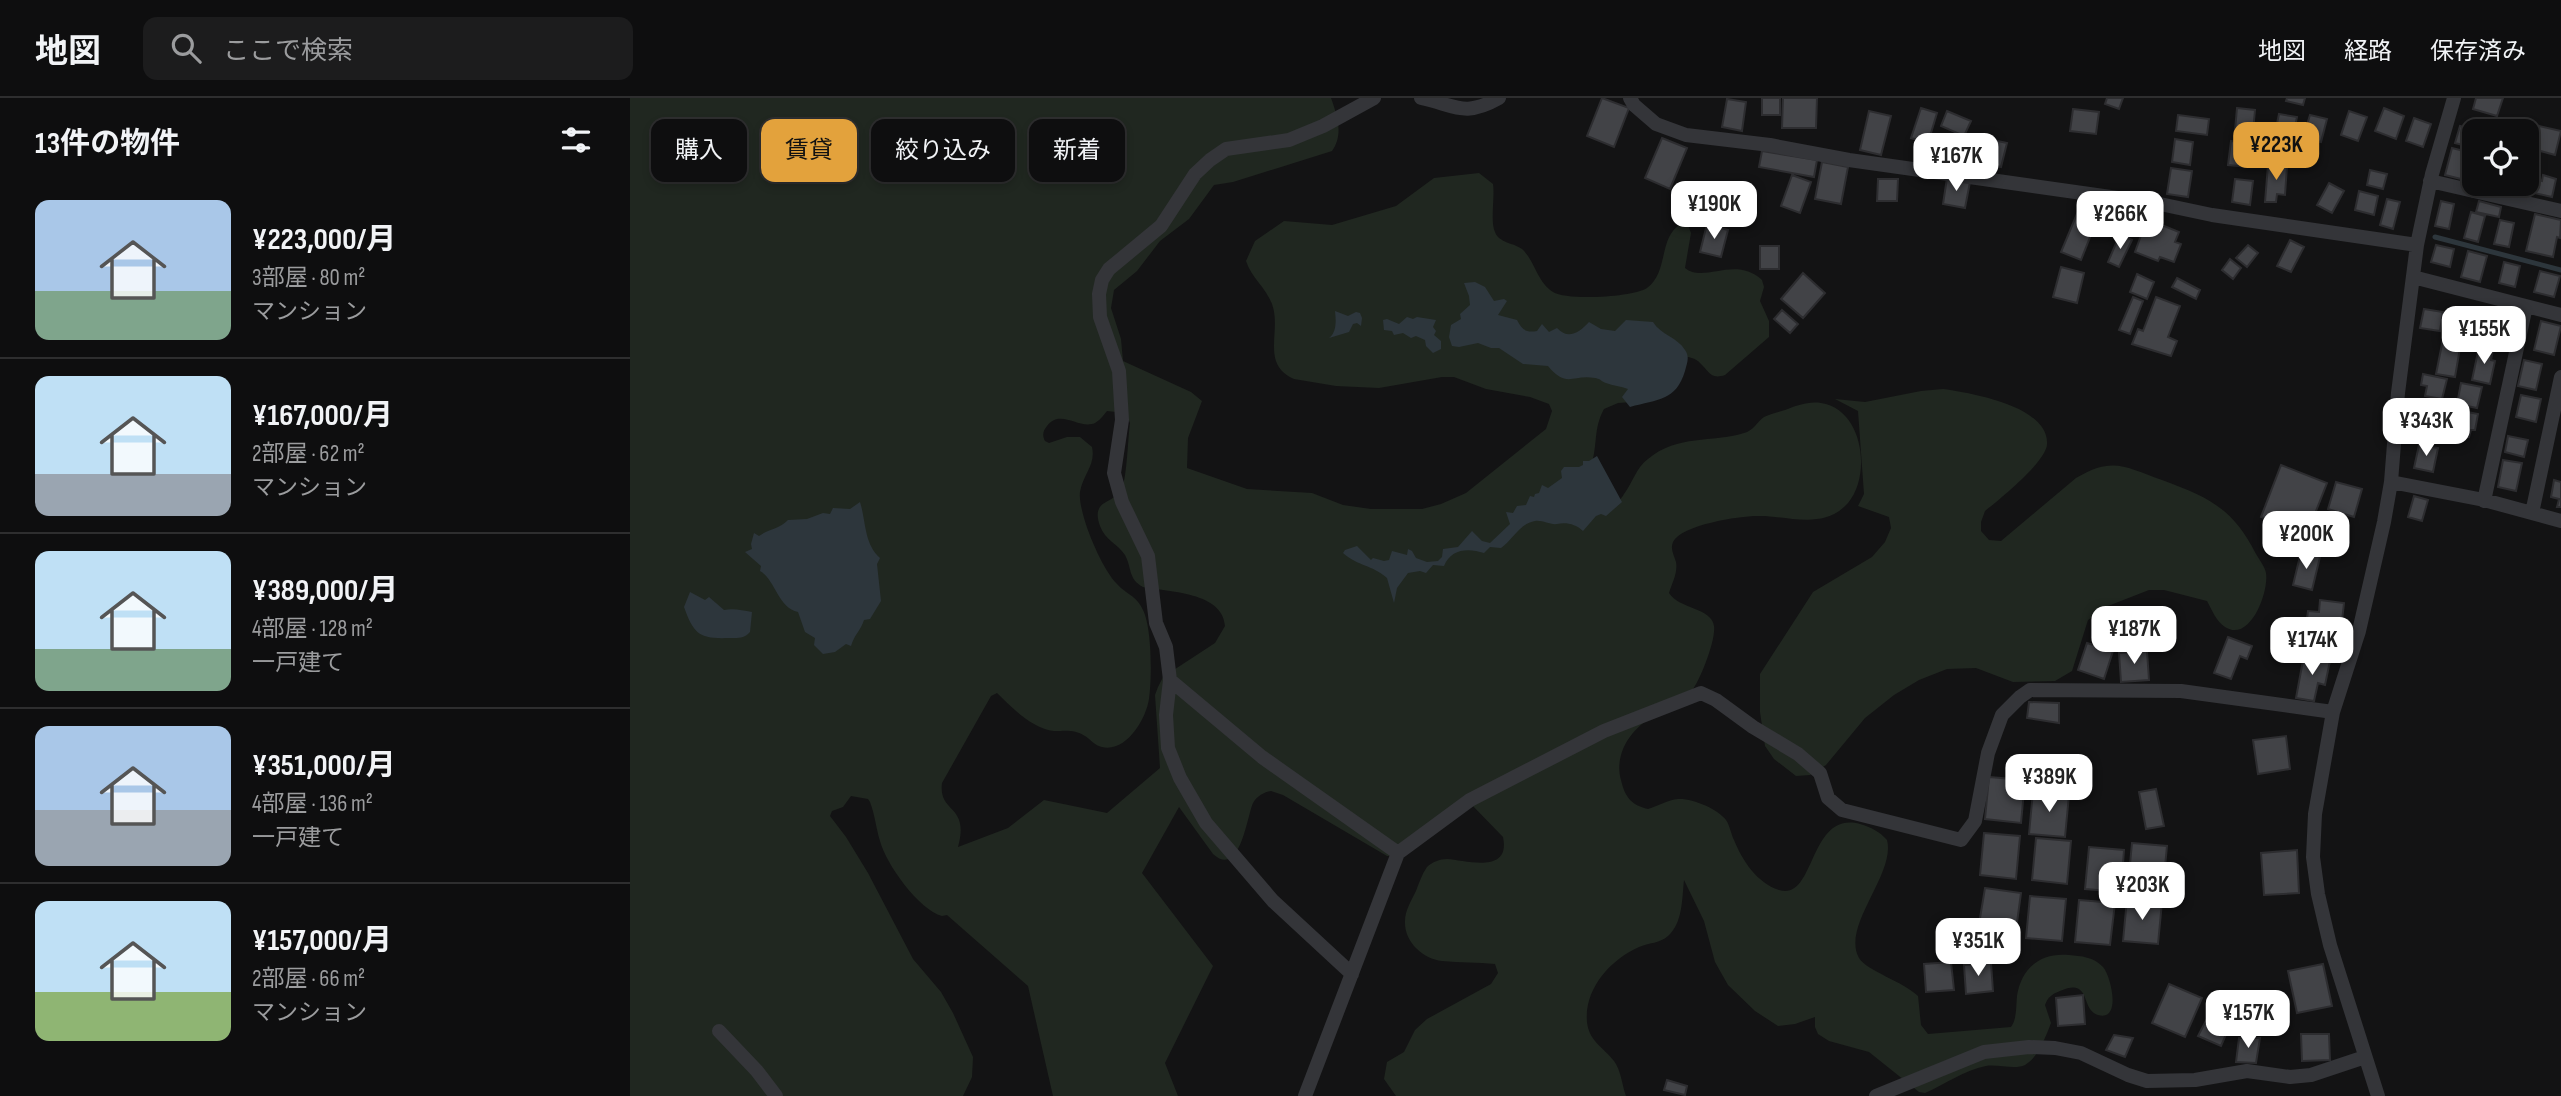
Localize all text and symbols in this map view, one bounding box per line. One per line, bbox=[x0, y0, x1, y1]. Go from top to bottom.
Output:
search box bbox=[143, 17, 633, 80]
icon: search bbox=[167, 29, 205, 67]
text: 地図 bbox=[35, 32, 101, 72]
text: ここで検索 bbox=[223, 36, 353, 67]
text: 地図 bbox=[2258, 37, 2306, 66]
text: 経路 bbox=[2344, 37, 2392, 66]
text: 保存済み bbox=[2430, 37, 2526, 66]
chip: 購入 bbox=[651, 119, 747, 182]
chip: 賃貸 bbox=[761, 119, 857, 182]
chip: 絞り込み bbox=[871, 119, 1015, 182]
chip: 新着 bbox=[1029, 119, 1125, 182]
map controls bbox=[2462, 119, 2539, 196]
button: locate bbox=[2462, 119, 2539, 196]
icon: filters bbox=[557, 121, 595, 159]
pin: ¥223K bbox=[2227, 122, 2325, 182]
text: 13件の物件 bbox=[35, 126, 180, 162]
text: ¥223K bbox=[2249, 131, 2303, 159]
pin: ¥167K bbox=[1907, 134, 2005, 193]
text: ¥167K bbox=[1929, 142, 1983, 170]
pin: ¥190K bbox=[1665, 181, 1763, 241]
text: ¥190K bbox=[1687, 190, 1741, 218]
pin: ¥266K bbox=[2071, 192, 2169, 251]
text: ¥266K bbox=[2093, 200, 2147, 228]
text: ¥223,000/月 bbox=[252, 222, 396, 258]
icon: home bbox=[91, 228, 175, 312]
text: 3部屋 · 80 m² bbox=[252, 264, 365, 292]
text: マンション bbox=[252, 298, 367, 326]
pin: ¥155K bbox=[2435, 306, 2533, 366]
text: ¥155K bbox=[2458, 315, 2510, 343]
text: ¥167,000/月 bbox=[252, 398, 393, 434]
pin: ¥343K bbox=[2377, 398, 2475, 458]
icon: home bbox=[91, 404, 175, 488]
text: ¥343K bbox=[2399, 407, 2453, 435]
text: 2部屋 · 62 m² bbox=[252, 440, 365, 468]
text: マンション bbox=[252, 474, 367, 502]
pin: ¥200K bbox=[2257, 512, 2355, 571]
text: ¥200K bbox=[2278, 520, 2334, 548]
text: ¥389,000/月 bbox=[252, 573, 398, 609]
icon: home bbox=[91, 579, 175, 663]
pin: ¥187K bbox=[2085, 606, 2183, 666]
text: 4部屋 · 128 m² bbox=[252, 615, 373, 643]
text: ¥187K bbox=[2107, 615, 2161, 643]
pin: ¥174K bbox=[2263, 618, 2361, 677]
text: ¥174K bbox=[2286, 626, 2338, 654]
text: 一戸建て bbox=[252, 649, 344, 677]
text: ¥351,000/月 bbox=[252, 748, 396, 784]
icon: home bbox=[91, 754, 175, 838]
pin: ¥389K bbox=[2000, 754, 2098, 814]
text: ¥389K bbox=[2021, 763, 2077, 791]
text: 4部屋 · 136 m² bbox=[252, 790, 373, 818]
text: 一戸建て bbox=[252, 824, 344, 852]
pin: ¥203K bbox=[2093, 862, 2191, 922]
text: ¥203K bbox=[2115, 871, 2169, 899]
pin: ¥351K bbox=[1929, 918, 2027, 978]
text: ¥157,000/月 bbox=[252, 923, 392, 959]
text: ¥351K bbox=[1952, 927, 2004, 955]
icon: home bbox=[91, 929, 175, 1013]
text: 2部屋 · 66 m² bbox=[252, 965, 365, 993]
pin: ¥157K bbox=[2199, 990, 2297, 1050]
text: マンション bbox=[252, 999, 367, 1027]
text: ¥157K bbox=[2222, 999, 2274, 1027]

